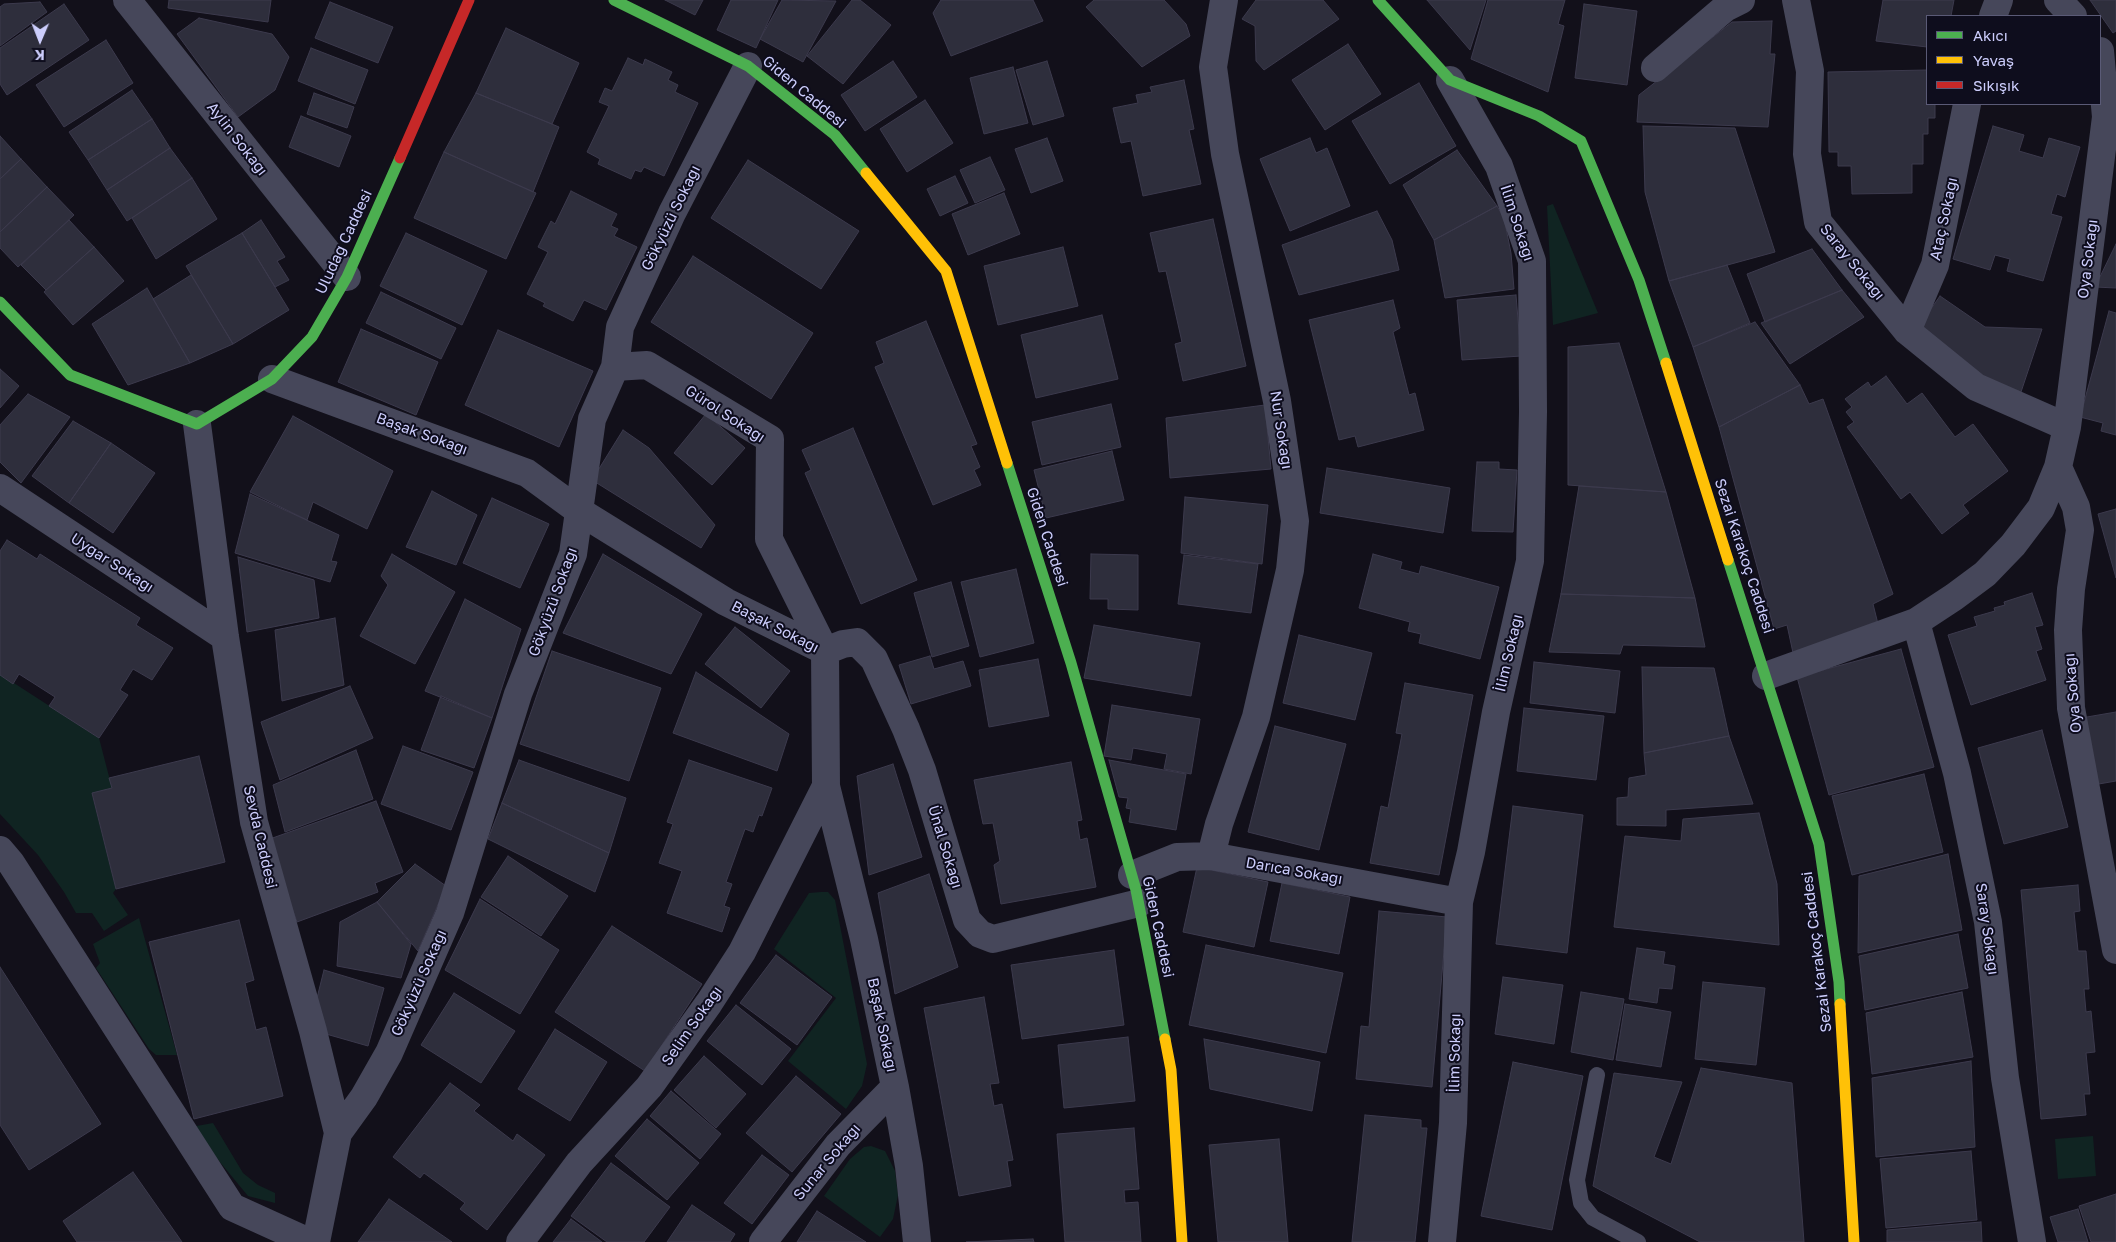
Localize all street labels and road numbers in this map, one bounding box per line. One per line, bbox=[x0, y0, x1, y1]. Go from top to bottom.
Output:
street label: Giden Caddesi bbox=[759, 52, 849, 132]
street label: Aylin Sokağı bbox=[203, 99, 271, 179]
street label: Gökyüzü Sokağı bbox=[638, 162, 704, 274]
street label: Ataç Sokağı bbox=[1926, 176, 1962, 262]
street label: İlim Sokağı bbox=[1496, 183, 1538, 263]
street label: Uludağ Caddesi bbox=[312, 187, 376, 297]
street label: Oya Sokağı bbox=[2074, 218, 2102, 300]
street label: Saray Sokağı bbox=[1816, 220, 1888, 304]
street label: Gürol Sokağı bbox=[682, 382, 768, 446]
street label: Nur Sokağı bbox=[1266, 390, 1296, 470]
street label: Başak Sokağı bbox=[374, 409, 470, 459]
street label: Sezai Karakoç Caddesi bbox=[1710, 476, 1778, 636]
street label: Giden Caddesi bbox=[1022, 485, 1072, 589]
street label: Uygar Sokağı bbox=[67, 530, 157, 596]
street label: Gökyüzü Sokağı bbox=[525, 545, 581, 659]
street label: Başak Sokağı bbox=[728, 597, 822, 657]
street label: İlim Sokağı bbox=[1491, 612, 1527, 694]
street label: Oya Sokağı bbox=[2061, 652, 2085, 734]
street label: Sevda Caddesi bbox=[239, 784, 281, 890]
street label: Ünal Sokağı bbox=[924, 803, 966, 891]
street label: Darıca Sokağı bbox=[1244, 854, 1344, 888]
street label: Sezai Karakoç Caddesi bbox=[1798, 871, 1836, 1033]
street label: Giden Caddesi bbox=[1138, 875, 1178, 979]
street label: Saray Sokağı bbox=[1972, 882, 2002, 976]
street label: Gökyüzü Sokağı bbox=[387, 927, 451, 1039]
street label: Başak Sokağı bbox=[863, 976, 901, 1074]
street label: Selim Sokağı bbox=[658, 983, 726, 1069]
street label: İlim Sokağı bbox=[1445, 1013, 1465, 1093]
street label: Sunar Sokağı bbox=[790, 1120, 864, 1204]

